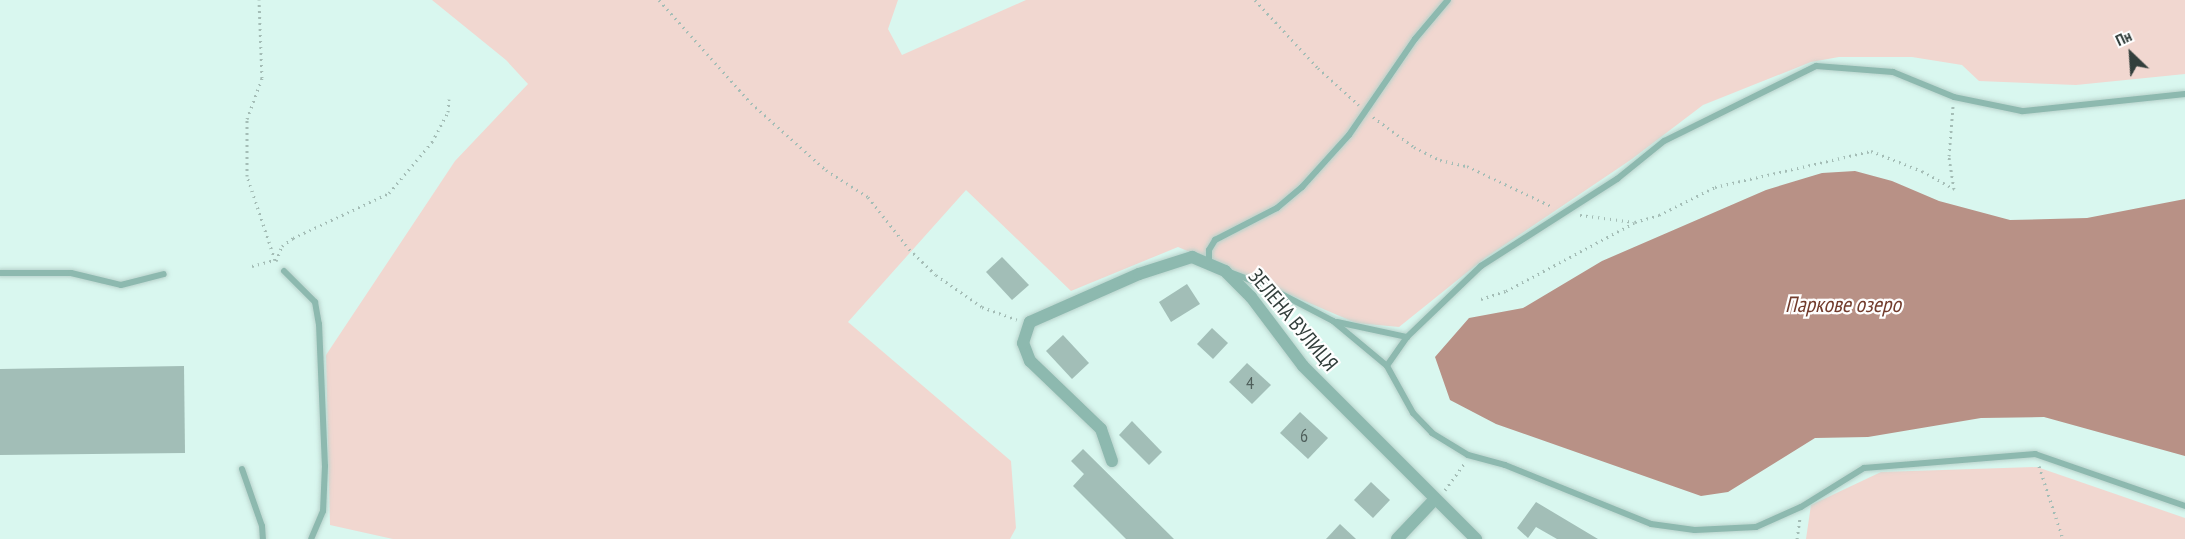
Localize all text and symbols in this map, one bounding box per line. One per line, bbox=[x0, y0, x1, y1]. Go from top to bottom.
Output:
north arrow bbox=[2101, 24, 2161, 84]
text: Пн bbox=[2112, 25, 2135, 50]
street label: ЗЕЛЕНА ВУЛИЦЯ bbox=[1243, 264, 1343, 376]
water label: Паркове озеро bbox=[1785, 292, 1901, 318]
house number: 4 bbox=[1246, 372, 1254, 394]
house number: 6 bbox=[1300, 425, 1308, 447]

